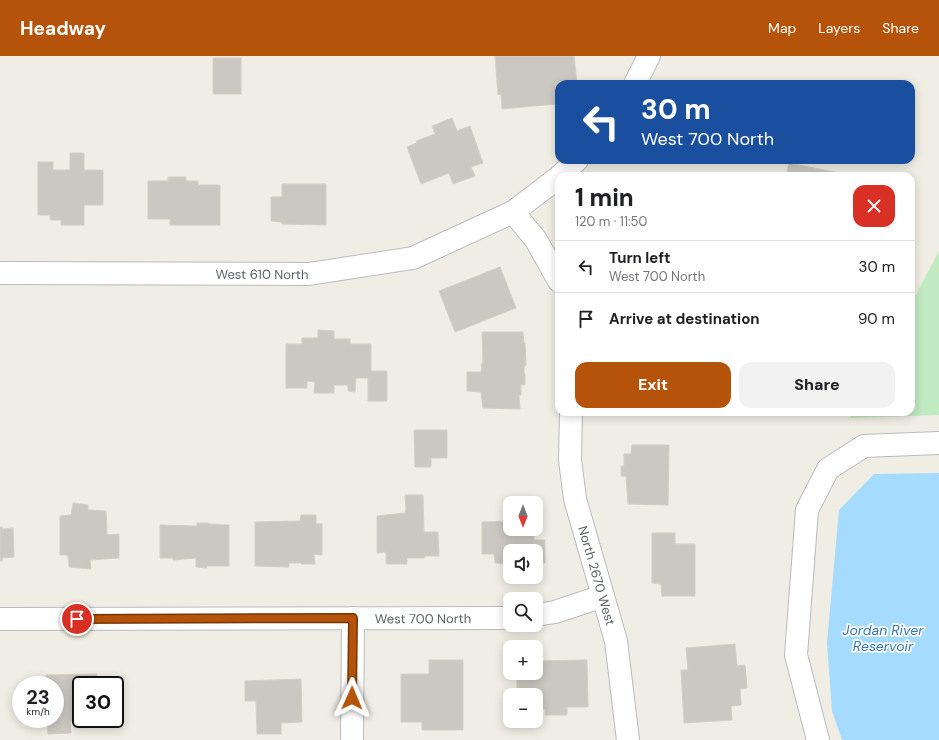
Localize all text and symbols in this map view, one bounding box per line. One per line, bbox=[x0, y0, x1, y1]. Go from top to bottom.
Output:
text: Headway bbox=[20, 16, 106, 41]
text: Map bbox=[768, 19, 796, 37]
text: Layers bbox=[818, 19, 860, 37]
text: Share bbox=[882, 19, 919, 37]
text: 30 m bbox=[641, 91, 711, 128]
icon: left bbox=[575, 96, 627, 148]
text: West 700 North bbox=[641, 127, 774, 151]
text: 1 min bbox=[575, 182, 634, 213]
button: close bbox=[853, 185, 895, 227]
text: 120 m · 11:50 bbox=[575, 213, 647, 230]
text: Turn left bbox=[609, 248, 670, 268]
icon: left bbox=[575, 256, 597, 278]
text: 30 m bbox=[859, 257, 895, 277]
street label: West 610 North bbox=[216, 266, 308, 283]
text: West 700 North bbox=[609, 268, 705, 285]
icon: arrive bbox=[575, 308, 597, 330]
text: Arrive at destination bbox=[609, 309, 760, 329]
text: 90 m bbox=[858, 309, 895, 329]
button: Exit bbox=[575, 362, 731, 408]
button: Share bbox=[739, 362, 895, 408]
north arrow bbox=[503, 496, 543, 536]
map controls bbox=[503, 496, 543, 728]
street label: North 2670 West bbox=[574, 524, 619, 627]
button: sound bbox=[503, 544, 543, 584]
button: search bbox=[503, 592, 543, 632]
pin bbox=[60, 602, 94, 636]
icon: arrive bbox=[66, 608, 88, 630]
street label: West 700 North bbox=[375, 610, 471, 627]
water label: Jordan River Reservoir bbox=[843, 621, 924, 655]
button: + bbox=[503, 640, 543, 680]
speed limit sign: 30 bbox=[72, 676, 124, 728]
position arrow bbox=[331, 677, 373, 719]
text: 23 bbox=[26, 684, 50, 710]
button: − bbox=[503, 688, 543, 728]
text: km/h bbox=[26, 705, 50, 718]

